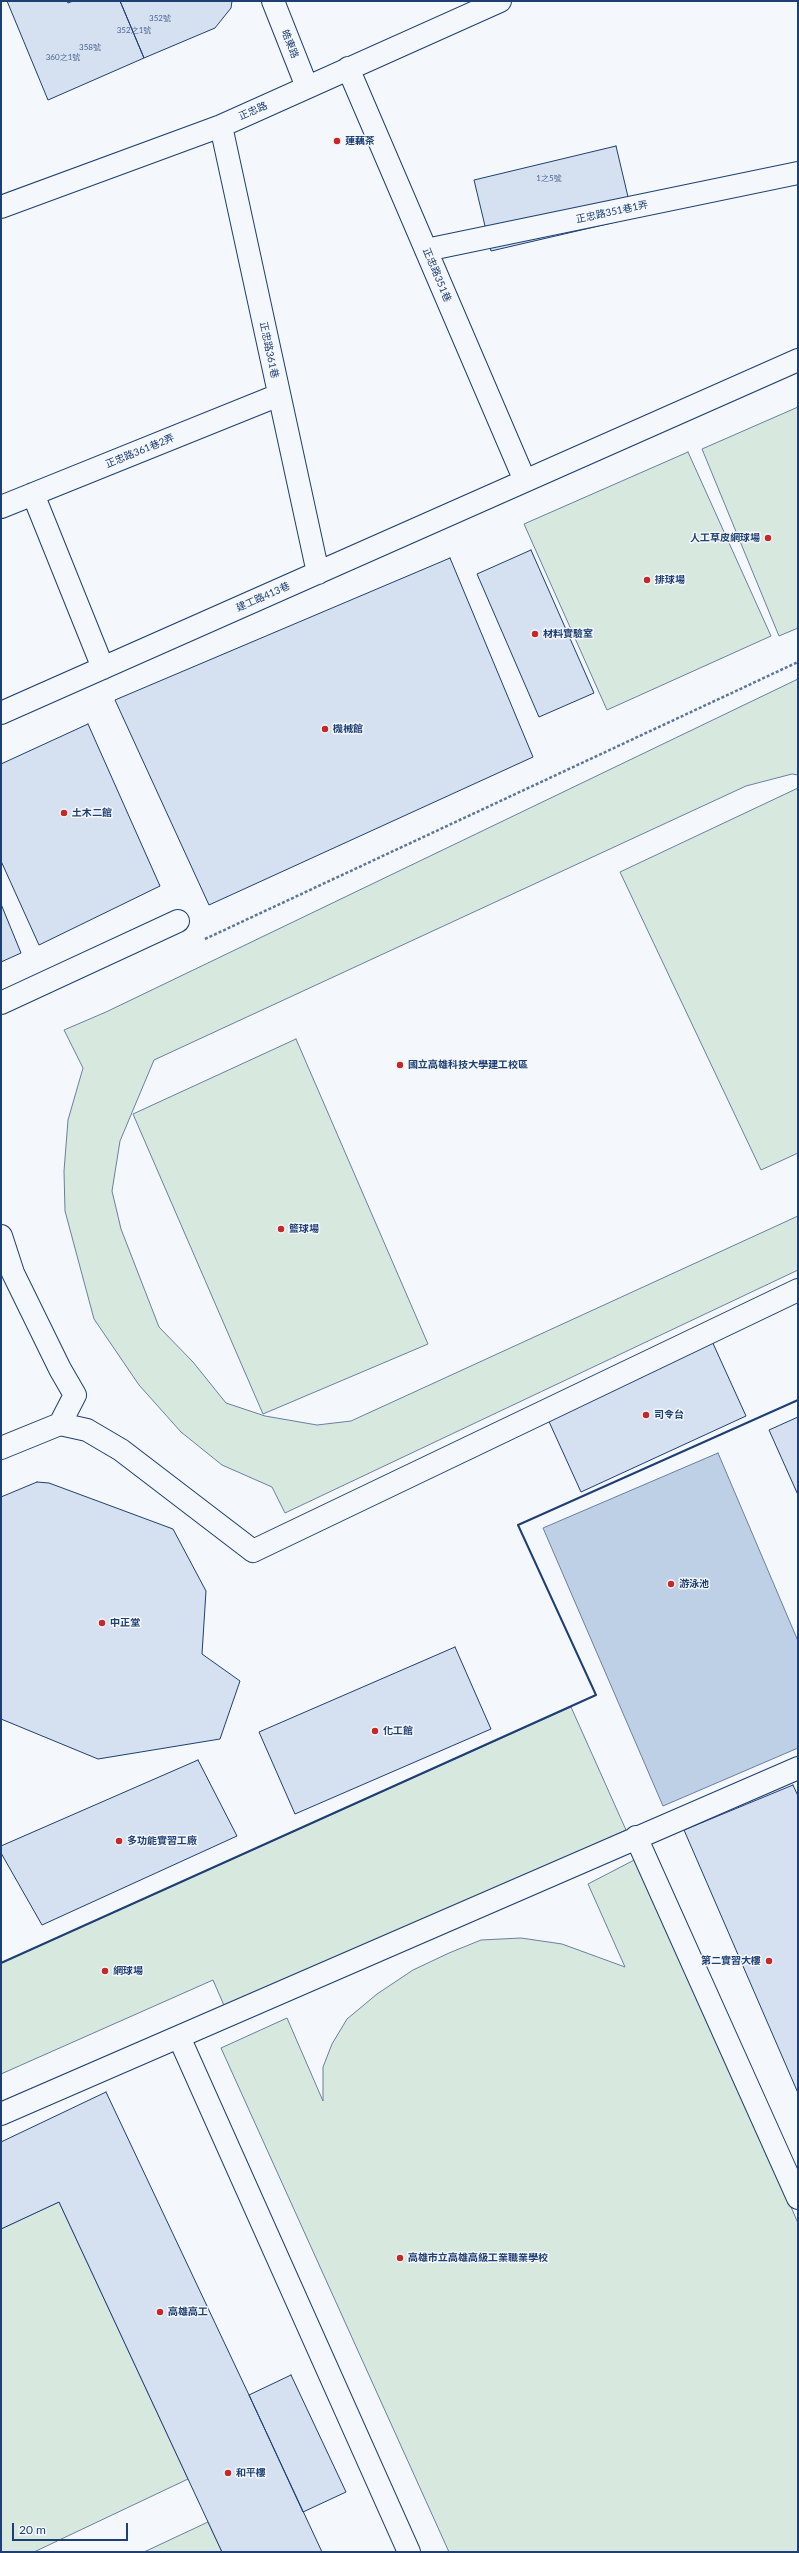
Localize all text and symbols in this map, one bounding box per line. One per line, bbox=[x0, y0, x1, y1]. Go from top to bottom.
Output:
house number: 352號 bbox=[149, 13, 171, 23]
house number: 352之1號 bbox=[117, 25, 151, 35]
street label: 皓東路 bbox=[279, 28, 301, 60]
house number: 358號 bbox=[79, 42, 101, 52]
house number: 360之1號 bbox=[46, 52, 80, 62]
street label: 正忠路 bbox=[237, 99, 269, 123]
place label: 蓮藕茶 bbox=[345, 135, 375, 147]
marker: 蓮藕茶 bbox=[332, 136, 342, 146]
house number: 1之5號 bbox=[536, 173, 562, 183]
street label: 正忠路351巷1弄 bbox=[575, 199, 649, 225]
street label: 正忠路351巷 bbox=[420, 246, 454, 304]
street label: 正忠路361巷 bbox=[257, 321, 281, 379]
street label: 正忠路361巷2弄 bbox=[104, 432, 176, 470]
place label: 人工草皮網球場 bbox=[690, 532, 760, 544]
marker: 人工草皮網球場 bbox=[763, 533, 773, 543]
place label: 排球場 bbox=[655, 574, 685, 586]
marker: 排球場 bbox=[642, 575, 652, 585]
street label: 建工路413巷 bbox=[234, 580, 292, 614]
place label: 材料實驗室 bbox=[543, 628, 593, 640]
marker: 材料實驗室 bbox=[530, 629, 540, 639]
place label: 機械館 bbox=[333, 723, 363, 735]
marker: 機械館 bbox=[320, 724, 330, 734]
place label: 土木二館 bbox=[72, 807, 112, 819]
marker: 土木二館 bbox=[59, 808, 69, 818]
place label: 國立高雄科技大學建工校區 bbox=[408, 1059, 528, 1071]
marker: 國立高雄科技大學建工校區 bbox=[395, 1060, 405, 1070]
place label: 籃球場 bbox=[289, 1223, 319, 1235]
marker: 籃球場 bbox=[276, 1224, 286, 1234]
place label: 司令台 bbox=[654, 1409, 684, 1421]
marker: 司令台 bbox=[641, 1410, 651, 1420]
place label: 游泳池 bbox=[679, 1578, 709, 1590]
marker: 游泳池 bbox=[666, 1579, 676, 1589]
place label: 中正堂 bbox=[110, 1617, 140, 1629]
marker: 中正堂 bbox=[97, 1618, 107, 1628]
place label: 化工館 bbox=[383, 1725, 413, 1737]
marker: 化工館 bbox=[370, 1726, 380, 1736]
place label: 多功能實習工廠 bbox=[127, 1835, 197, 1847]
marker: 多功能實習工廠 bbox=[114, 1836, 124, 1846]
place label: 第二實習大樓 bbox=[701, 1955, 761, 1967]
marker: 第二實習大樓 bbox=[764, 1956, 774, 1966]
place label: 網球場 bbox=[113, 1965, 143, 1977]
marker: 網球場 bbox=[100, 1966, 110, 1976]
place label: 高雄市立高雄高級工業職業學校 bbox=[408, 2252, 548, 2264]
marker: 高雄市立高雄高級工業職業學校 bbox=[395, 2253, 405, 2263]
place label: 高雄高工 bbox=[168, 2306, 208, 2318]
marker: 高雄高工 bbox=[155, 2307, 165, 2317]
place label: 和平樓 bbox=[236, 2467, 266, 2479]
marker: 和平樓 bbox=[223, 2468, 233, 2478]
scale bar bbox=[14, 2515, 130, 2541]
text: 20 m bbox=[19, 2522, 46, 2537]

